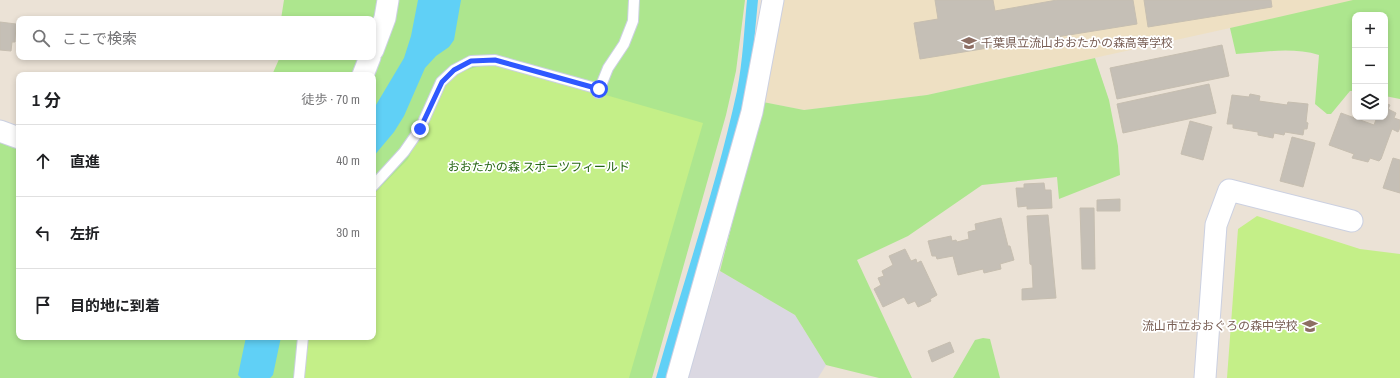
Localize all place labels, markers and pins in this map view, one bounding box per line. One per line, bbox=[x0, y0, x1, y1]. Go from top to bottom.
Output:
school or university icon: 千葉県立流山おおたかの森高等学校 bbox=[960, 34, 978, 52]
place label: 千葉県立流山おおたかの森高等学校 bbox=[981, 35, 1173, 51]
school or university icon: 流山市立おおぐろの森中学校 bbox=[1301, 317, 1319, 335]
place label: 流山市立おおぐろの森中学校 bbox=[1142, 318, 1298, 334]

